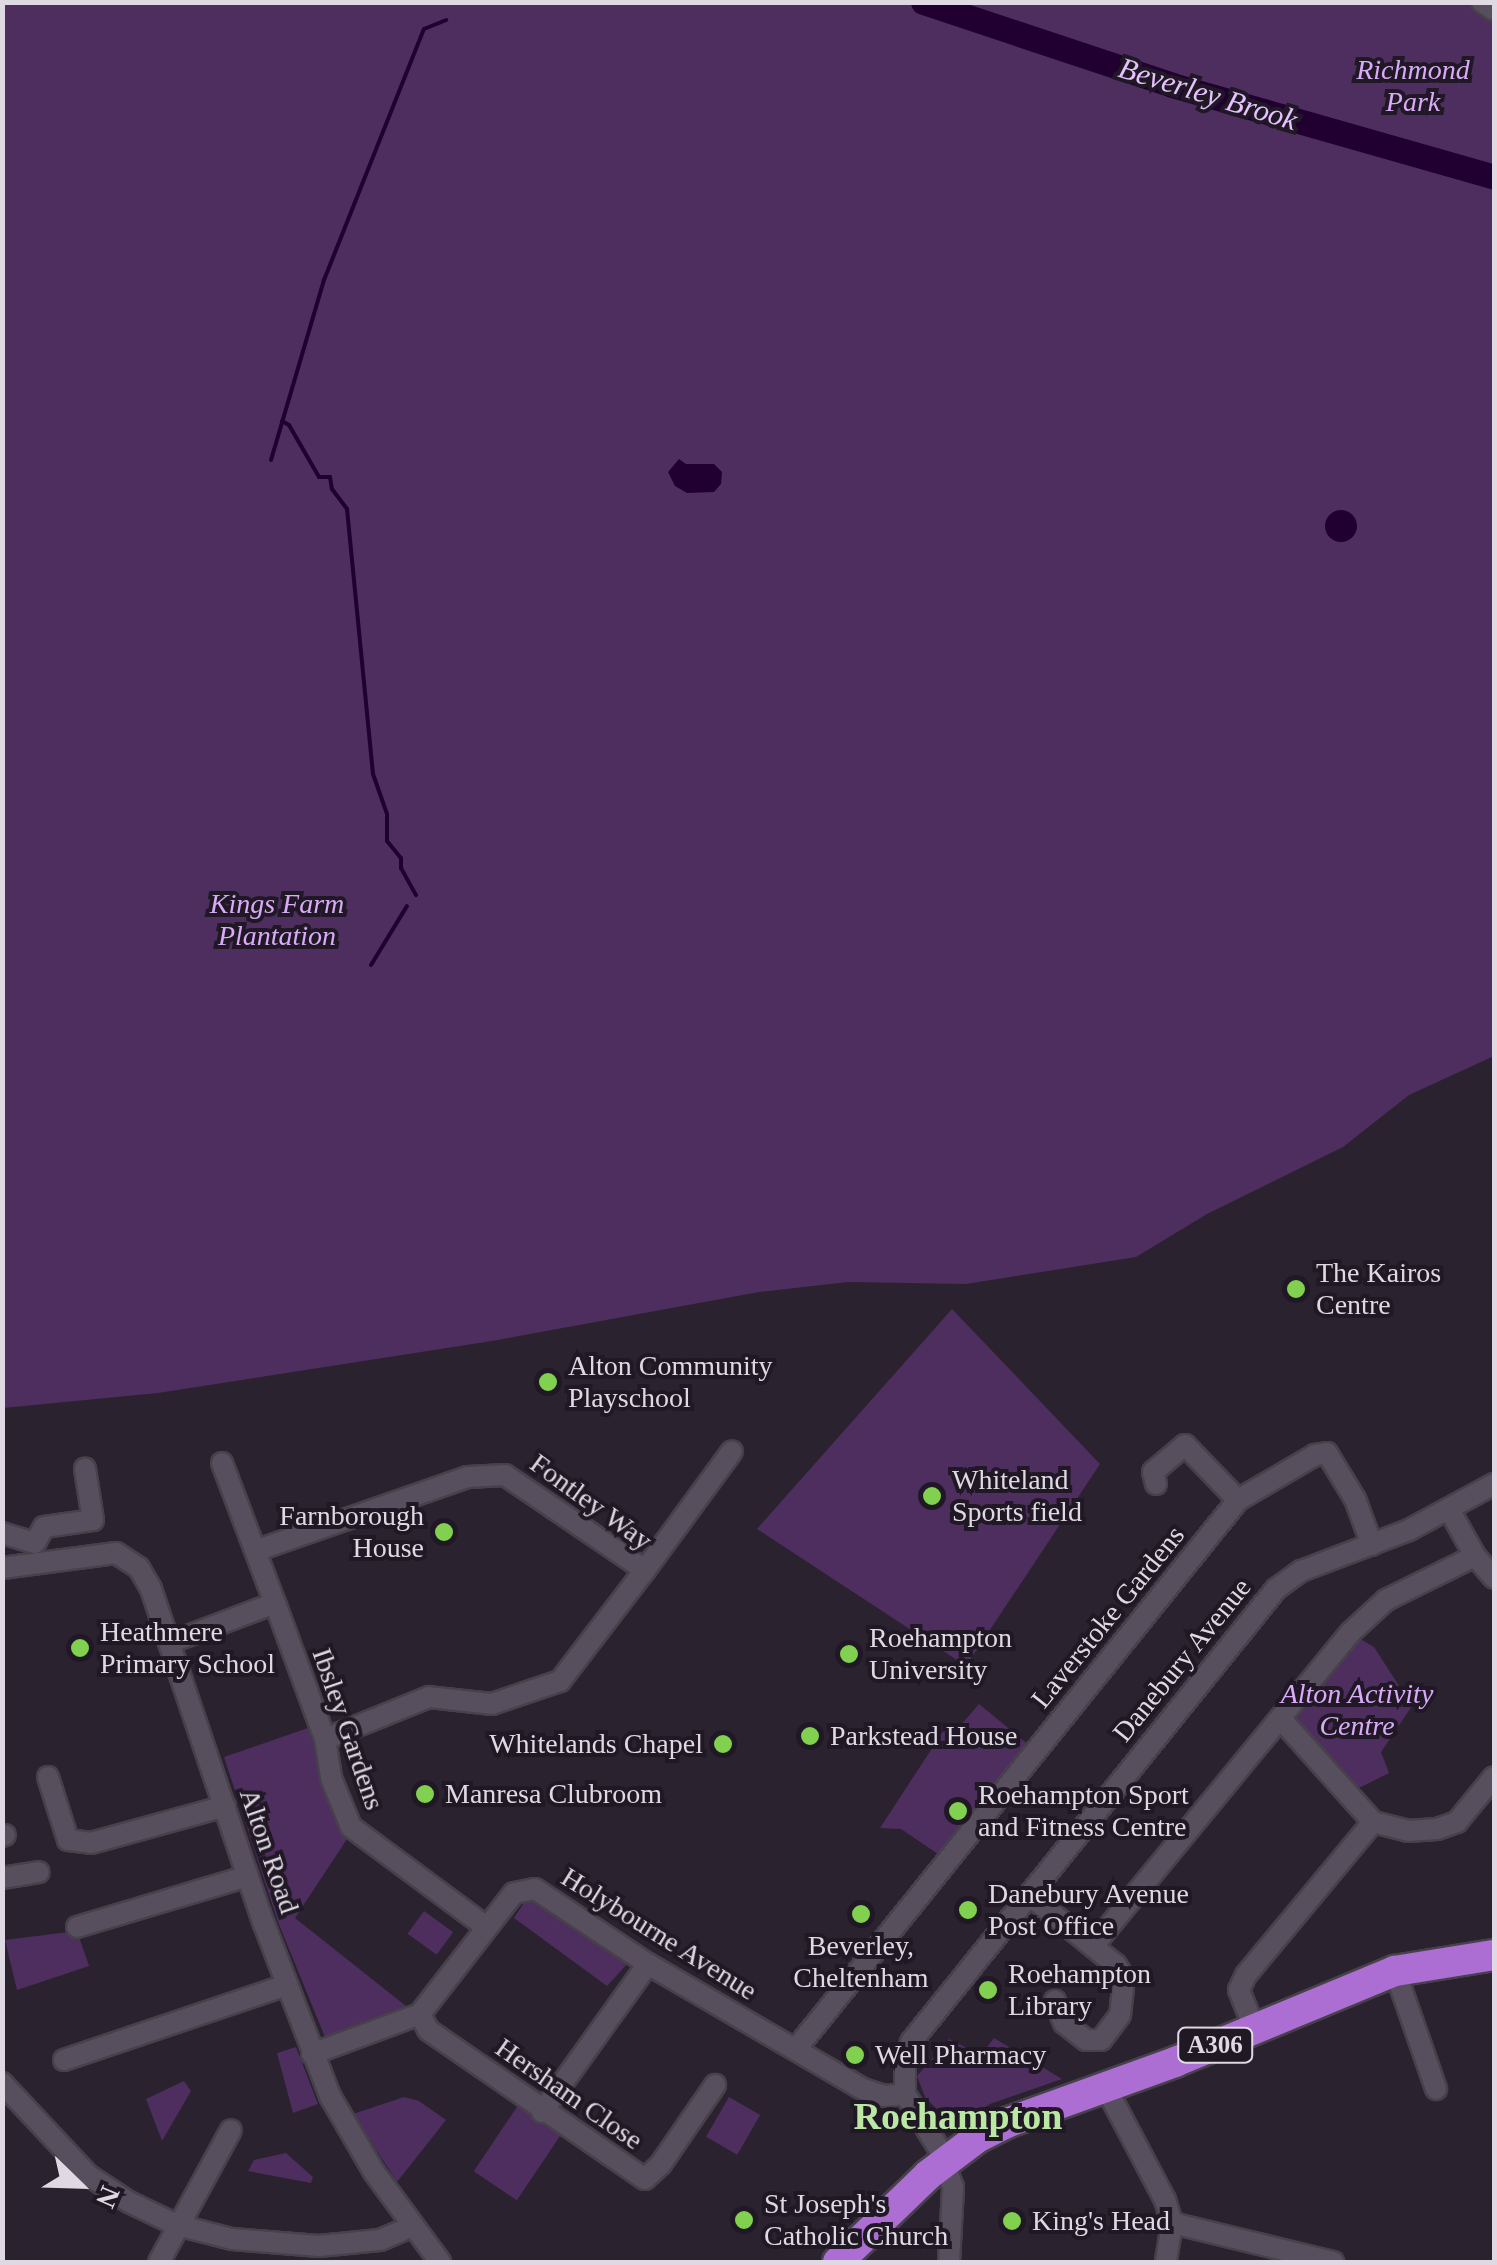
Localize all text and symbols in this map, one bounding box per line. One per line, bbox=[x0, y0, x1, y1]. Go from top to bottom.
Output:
water label: Beverley Brook bbox=[1114, 50, 1302, 138]
park label: Richmond Park bbox=[1356, 53, 1470, 119]
park label: Kings Farm Plantation bbox=[210, 887, 344, 953]
place label: The Kairos Centre bbox=[1316, 1256, 1441, 1322]
marker: The Kairos Centre bbox=[1285, 1278, 1307, 1300]
place label: Alton Community Playschool bbox=[568, 1349, 773, 1415]
marker: Alton Community Playschool bbox=[537, 1371, 559, 1393]
street label: Fontley Way bbox=[523, 1446, 659, 1558]
place label: Whiteland Sports field bbox=[952, 1463, 1082, 1529]
marker: Whiteland Sports field bbox=[921, 1485, 943, 1507]
place label: Farnborough House bbox=[279, 1499, 424, 1565]
street label: Laverstoke Gardens bbox=[1024, 1519, 1192, 1715]
marker: Farnborough House bbox=[433, 1521, 455, 1543]
street label: Danebury Avenue bbox=[1105, 1571, 1259, 1749]
place label: Heathmere Primary School bbox=[100, 1615, 275, 1681]
place label: Roehampton University bbox=[869, 1621, 1012, 1687]
marker: Heathmere Primary School bbox=[69, 1637, 91, 1659]
marker: Roehampton University bbox=[838, 1643, 860, 1665]
street label: Ibsley Gardens bbox=[305, 1644, 391, 1814]
park label: Alton Activity Centre bbox=[1280, 1677, 1434, 1743]
place label: Parkstead House bbox=[830, 1719, 1017, 1753]
marker: Parkstead House bbox=[799, 1725, 821, 1747]
place label: Whitelands Chapel bbox=[489, 1727, 703, 1761]
marker: Whitelands Chapel bbox=[712, 1733, 734, 1755]
place label: Manresa Clubroom bbox=[445, 1777, 662, 1811]
place label: Roehampton Sport and Fitness Centre bbox=[978, 1778, 1189, 1844]
marker: Manresa Clubroom bbox=[414, 1783, 436, 1805]
street label: Alton Road bbox=[232, 1784, 306, 1918]
marker: Roehampton Sport and Fitness Centre bbox=[947, 1800, 969, 1822]
street label: Holybourne Avenue bbox=[554, 1860, 764, 2008]
place label: Danebury Avenue Post Office bbox=[988, 1877, 1190, 1943]
marker: Danebury Avenue Post Office bbox=[957, 1899, 979, 1921]
marker: Beverley, Cheltenham bbox=[850, 1903, 872, 1925]
place label: Beverley, Cheltenham bbox=[793, 1929, 929, 1995]
place label: Roehampton Library bbox=[1008, 1957, 1151, 2023]
marker: Roehampton Library bbox=[977, 1979, 999, 2001]
road number: A306 bbox=[1175, 2025, 1255, 2065]
street label: Hersham Close bbox=[489, 2031, 649, 2157]
place label: Well Pharmacy bbox=[875, 2038, 1046, 2072]
marker: Well Pharmacy bbox=[844, 2044, 866, 2066]
district label: Roehampton bbox=[853, 2094, 1063, 2140]
north arrow bbox=[30, 2135, 130, 2235]
text: N bbox=[90, 2182, 126, 2212]
place label: St Joseph's Catholic Church bbox=[764, 2187, 948, 2253]
place label: King's Head bbox=[1032, 2204, 1170, 2238]
marker: St Joseph's Catholic Church bbox=[733, 2209, 755, 2231]
marker: King's Head bbox=[1001, 2210, 1023, 2232]

